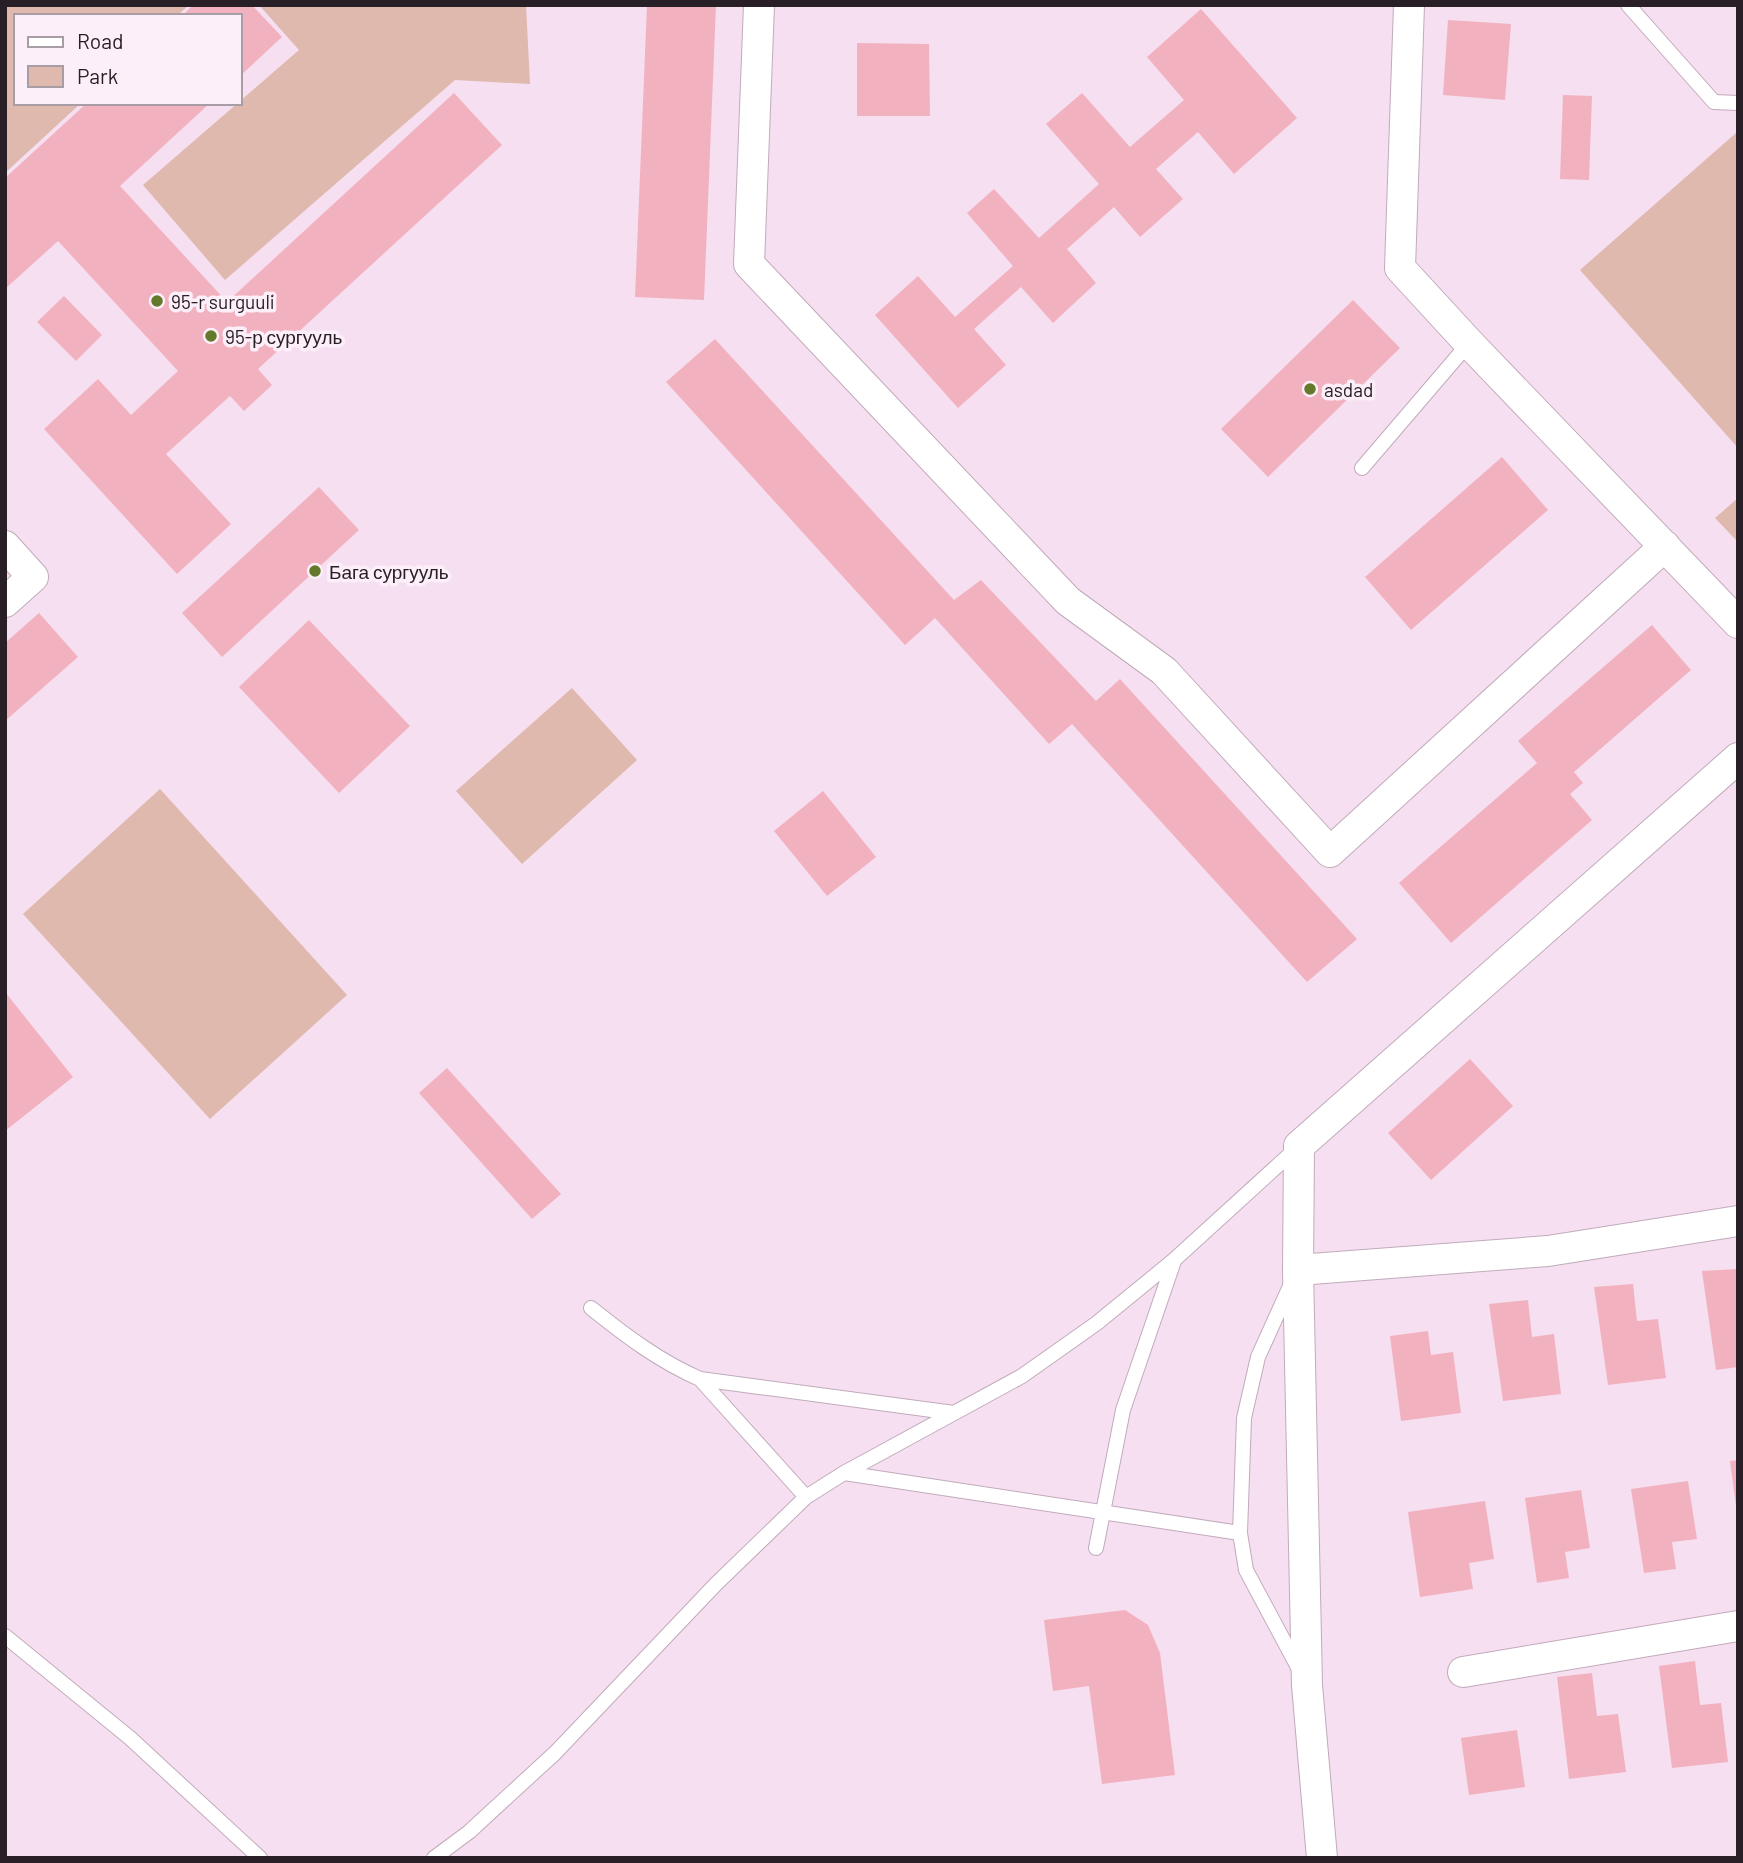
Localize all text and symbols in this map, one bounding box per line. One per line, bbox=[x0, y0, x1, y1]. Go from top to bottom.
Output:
legend bbox=[14, 14, 242, 105]
text: Road bbox=[77, 28, 123, 53]
text: Park bbox=[77, 63, 118, 88]
place label: 95-r surguuli bbox=[171, 290, 275, 313]
marker: 95-r surguuli bbox=[149, 293, 165, 309]
place label: 95-р сургууль bbox=[225, 325, 342, 348]
marker: 95-р сургууль bbox=[203, 328, 219, 344]
place label: asdad bbox=[1324, 378, 1373, 401]
marker: asdad bbox=[1302, 381, 1318, 397]
place label: Бага сургууль bbox=[329, 560, 449, 583]
marker: Бага сургууль bbox=[307, 563, 323, 579]

